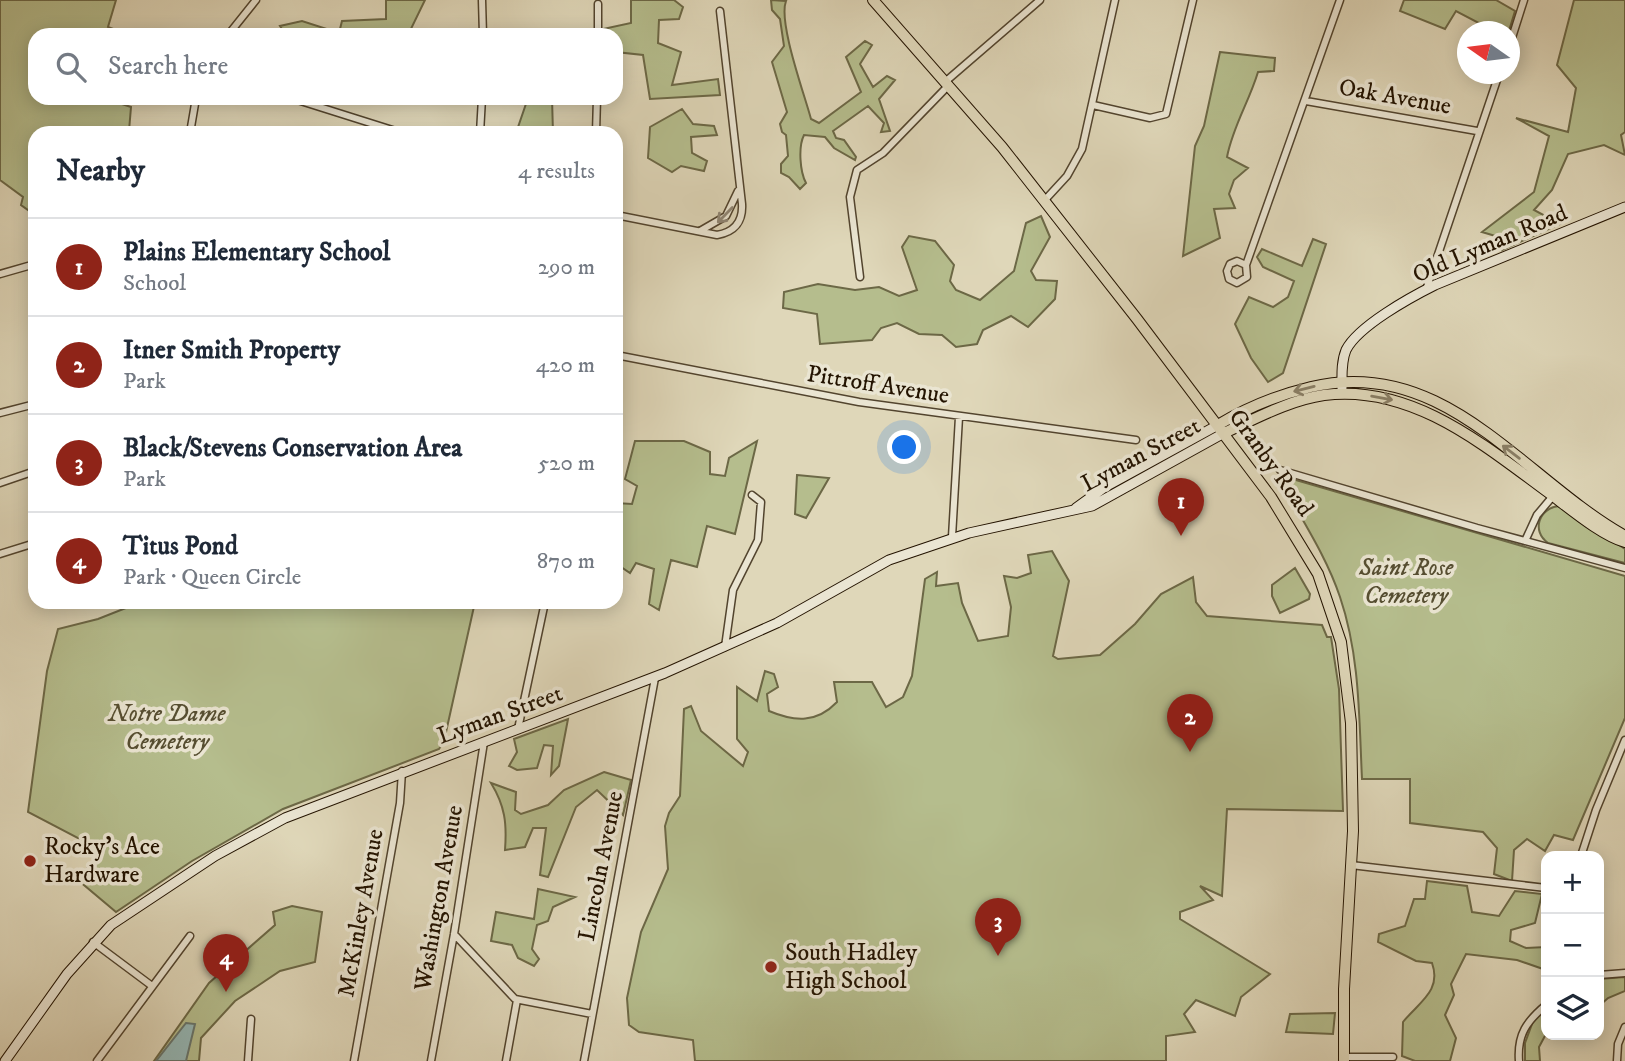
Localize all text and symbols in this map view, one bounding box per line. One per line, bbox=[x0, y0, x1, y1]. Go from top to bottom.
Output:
north arrow bbox=[1457, 21, 1520, 84]
search box bbox=[28, 28, 623, 105]
icon: search bbox=[52, 48, 90, 86]
text: Search here bbox=[108, 50, 228, 83]
street label: Oak Avenue bbox=[1337, 72, 1454, 122]
text: Nearby bbox=[56, 153, 145, 190]
text: 4 results bbox=[518, 157, 595, 186]
street label: Old Lyman Road bbox=[1408, 198, 1572, 290]
one-way arrow bbox=[716, 206, 733, 223]
text: Plains Elementary School bbox=[123, 236, 390, 269]
text: 1 bbox=[75, 253, 83, 282]
text: 290 m bbox=[538, 253, 595, 282]
text: School bbox=[123, 269, 186, 298]
text: Itner Smith Property bbox=[123, 334, 340, 367]
text: 2 bbox=[73, 351, 85, 380]
text: 420 m bbox=[536, 351, 595, 380]
street label: Pittroff Avenue bbox=[805, 359, 951, 411]
text: Park bbox=[123, 367, 166, 396]
one-way arrow bbox=[1293, 383, 1315, 396]
one-way arrow bbox=[1370, 392, 1393, 405]
street label: Granby Road bbox=[1222, 403, 1320, 523]
street label: Lyman Street bbox=[1076, 411, 1206, 499]
your location bbox=[887, 430, 921, 464]
text: Black/Stevens Conservation Area bbox=[123, 432, 462, 465]
one-way arrow bbox=[1502, 445, 1521, 460]
text: 3 bbox=[75, 449, 83, 478]
text: 520 m bbox=[538, 449, 595, 478]
text: Park bbox=[123, 465, 166, 494]
pin: 1 bbox=[1158, 478, 1204, 536]
text: Titus Pond bbox=[123, 530, 238, 563]
text: 4 bbox=[72, 547, 86, 576]
text: 870 m bbox=[537, 547, 595, 576]
park label: Saint Rose Cemetery bbox=[1358, 553, 1454, 611]
text: Park · Queen Circle bbox=[123, 563, 301, 592]
street label: Lyman Street bbox=[433, 678, 567, 752]
pin: 2 bbox=[1167, 694, 1213, 752]
park label: Notre Dame Cemetery bbox=[107, 699, 226, 757]
street label: Lincoln Avenue bbox=[572, 789, 630, 943]
street label: Washington Avenue bbox=[408, 803, 470, 994]
street label: McKinley Avenue bbox=[331, 827, 391, 999]
place label: Rocky's Ace Hardware bbox=[44, 832, 160, 890]
map controls bbox=[1541, 851, 1604, 1040]
button: + bbox=[1541, 851, 1604, 914]
marker: Rocky's Ace Hardware bbox=[22, 853, 38, 869]
pin: 3 bbox=[975, 898, 1021, 956]
button: − bbox=[1541, 914, 1604, 977]
pin: 4 bbox=[203, 934, 249, 992]
place label: South Hadley High School bbox=[785, 938, 918, 996]
marker: South Hadley High School bbox=[763, 959, 779, 975]
button: layers bbox=[1541, 977, 1604, 1040]

